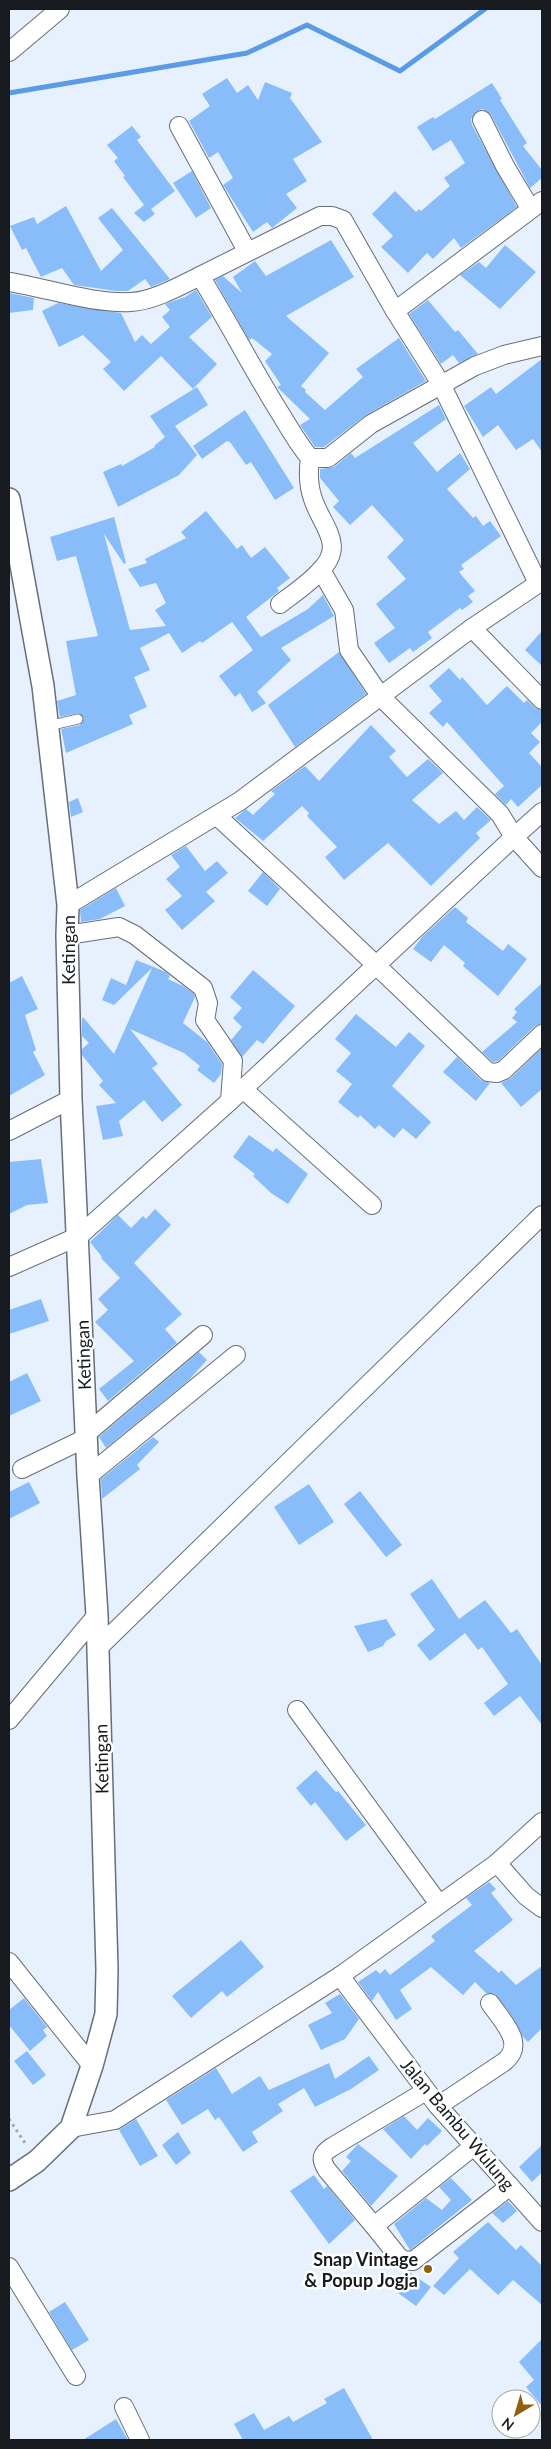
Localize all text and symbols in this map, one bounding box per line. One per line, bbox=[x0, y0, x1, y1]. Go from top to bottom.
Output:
street label: Ketingan bbox=[57, 915, 79, 985]
street label: Ketingan bbox=[71, 1320, 95, 1390]
street label: Ketingan bbox=[89, 1724, 113, 1794]
street label: Jalan Bambu Wulung bbox=[396, 2054, 520, 2194]
place label: Snap Vintage & Popup Jogja bbox=[304, 2248, 418, 2291]
marker: Snap Vintage & Popup Jogja bbox=[422, 2263, 434, 2275]
north arrow bbox=[491, 2389, 541, 2439]
text: N bbox=[498, 2415, 517, 2435]

